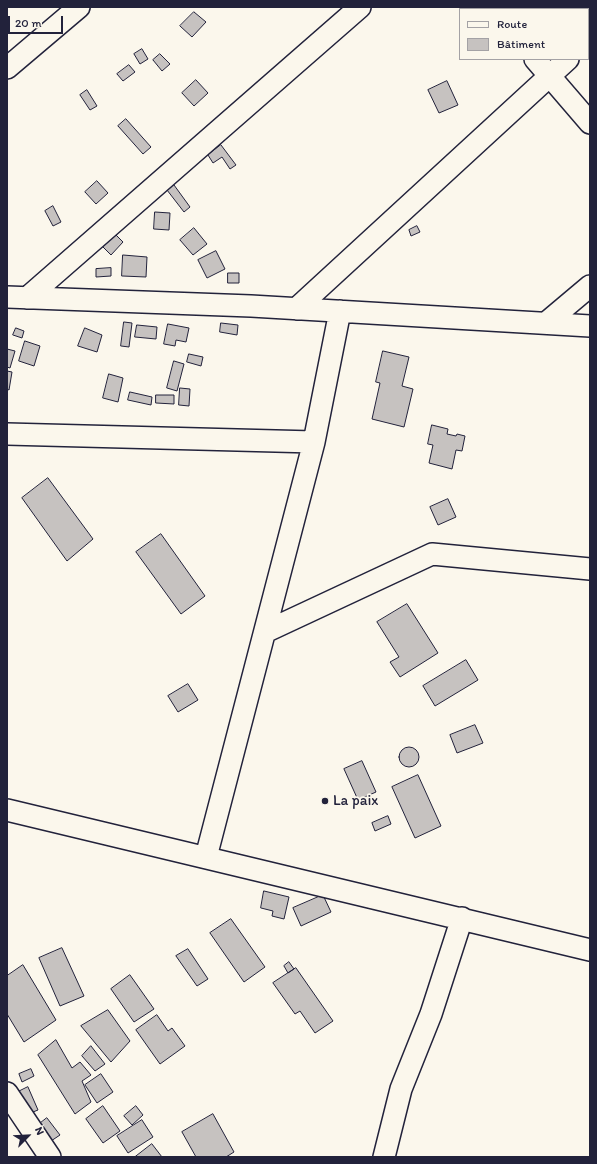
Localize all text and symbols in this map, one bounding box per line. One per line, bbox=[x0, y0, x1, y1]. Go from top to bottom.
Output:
scale bar bbox=[10, 8, 65, 34]
legend bbox=[459, 8, 589, 60]
text: 20 m bbox=[15, 16, 42, 30]
text: Route bbox=[497, 17, 527, 31]
text: Bâtiment bbox=[497, 37, 545, 51]
place label: La paix bbox=[333, 792, 378, 810]
marker: La paix bbox=[320, 796, 330, 806]
north arrow bbox=[8, 1116, 48, 1156]
text: N bbox=[32, 1125, 47, 1137]

